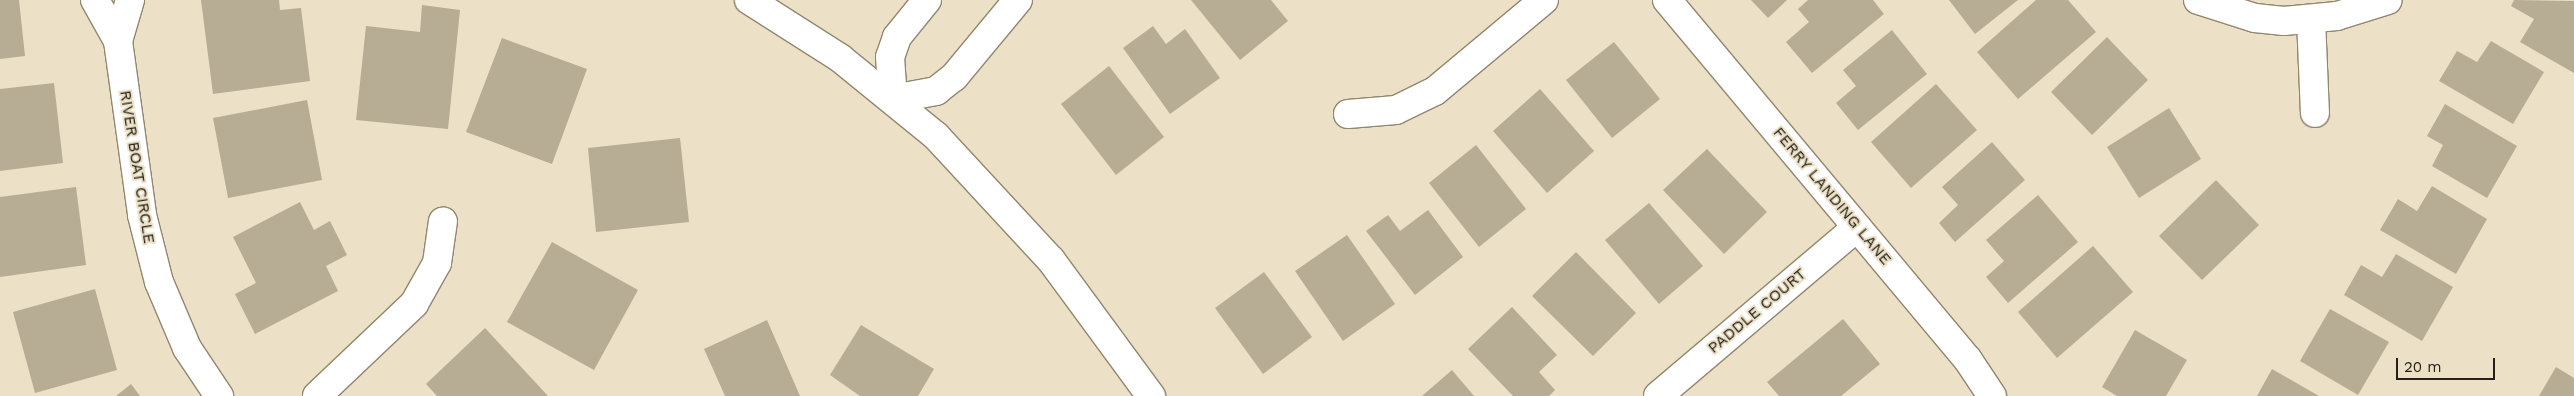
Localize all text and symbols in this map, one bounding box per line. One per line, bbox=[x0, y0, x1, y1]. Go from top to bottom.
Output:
street label: RIVER BOAT CIRCLE bbox=[115, 89, 159, 245]
street label: FERRY LANDING LANE bbox=[1769, 123, 1895, 269]
street label: PADDLE COURT bbox=[1704, 264, 1810, 358]
scale bar bbox=[2399, 348, 2498, 380]
text: 20 m bbox=[2404, 358, 2442, 376]

